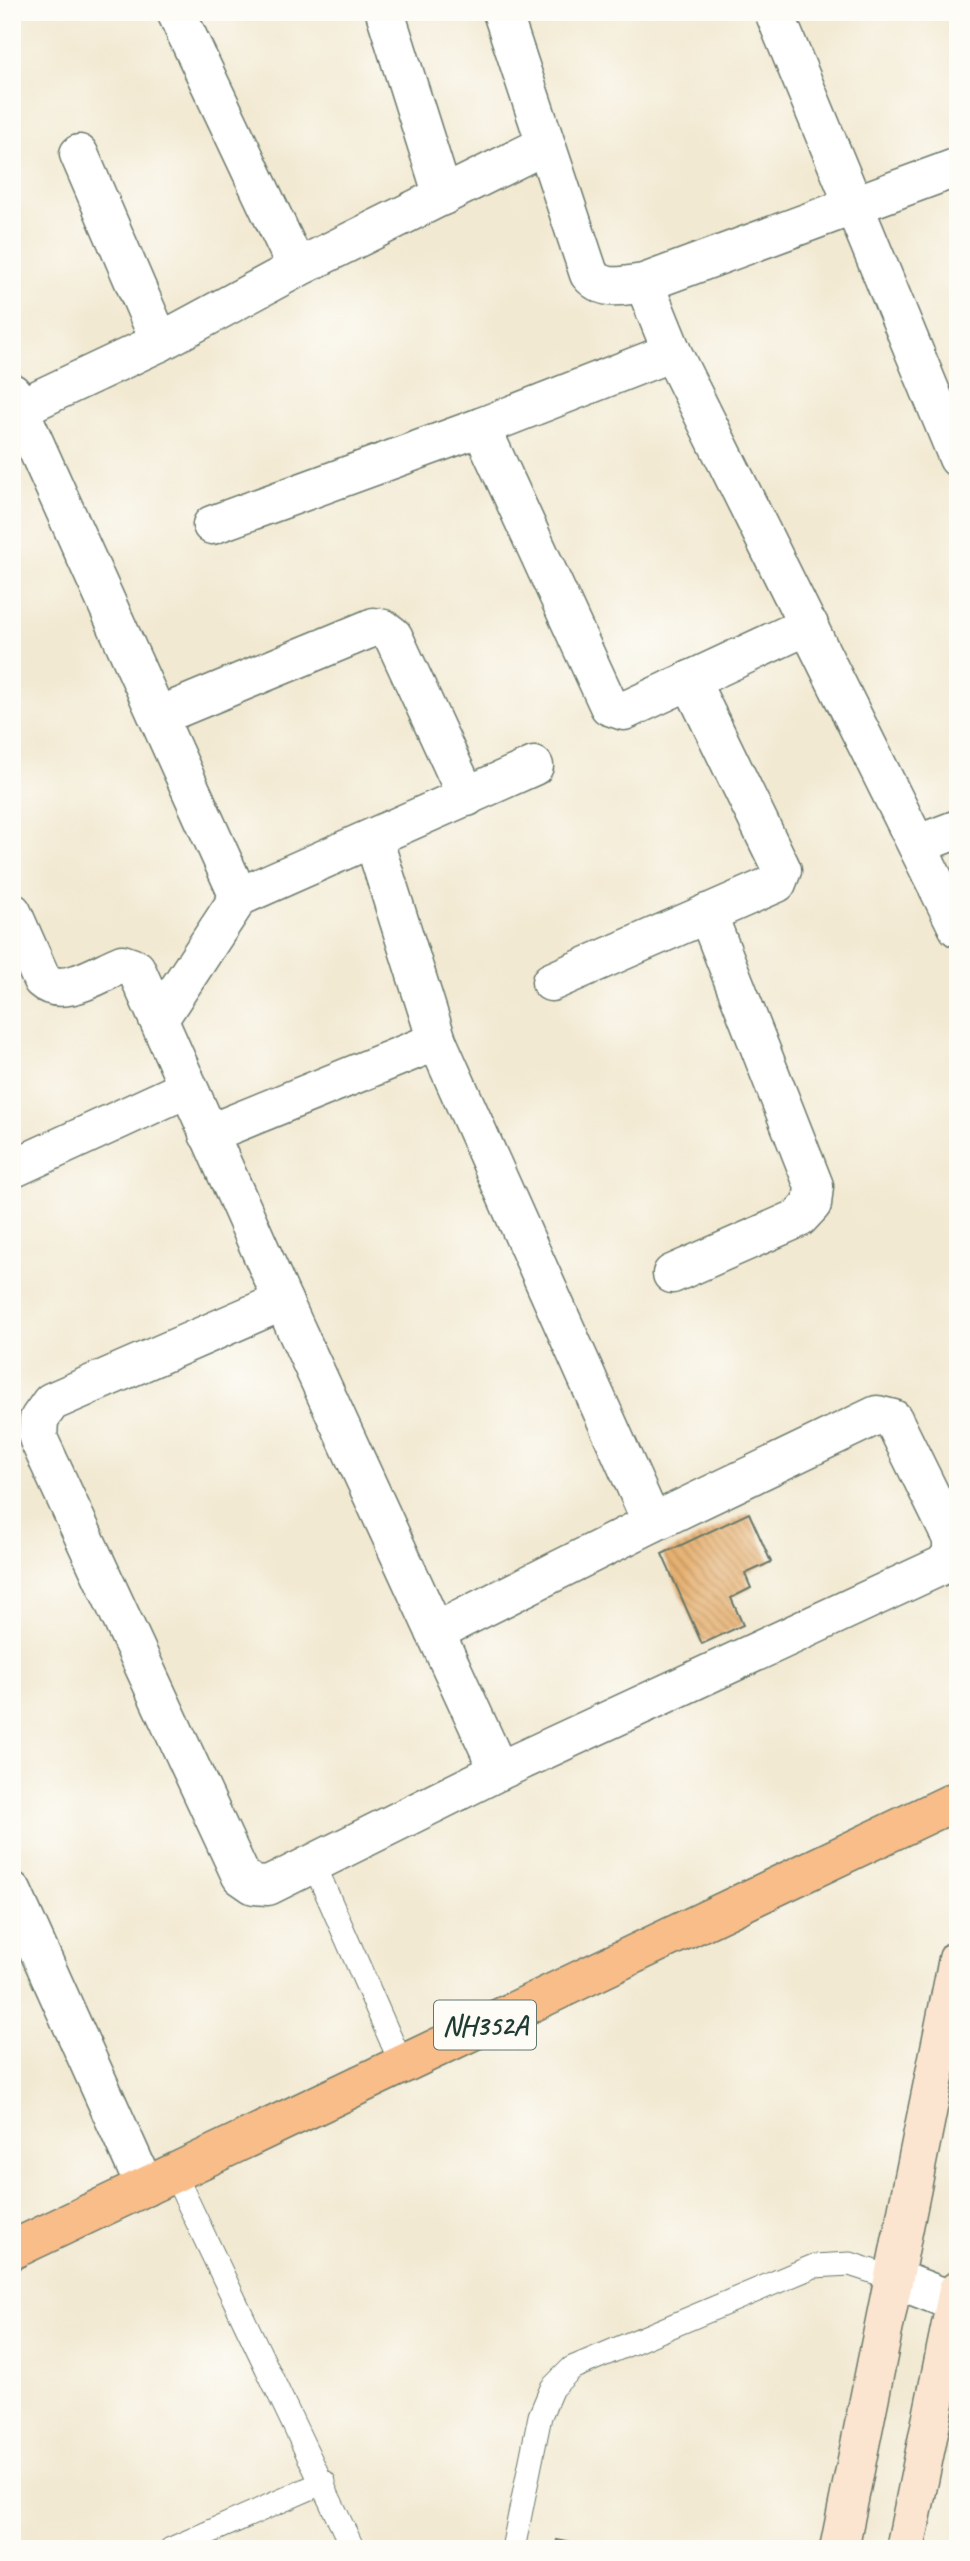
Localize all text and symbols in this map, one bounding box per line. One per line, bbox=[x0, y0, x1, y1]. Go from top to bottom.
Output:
road number: NH352A bbox=[434, 2000, 536, 2050]

